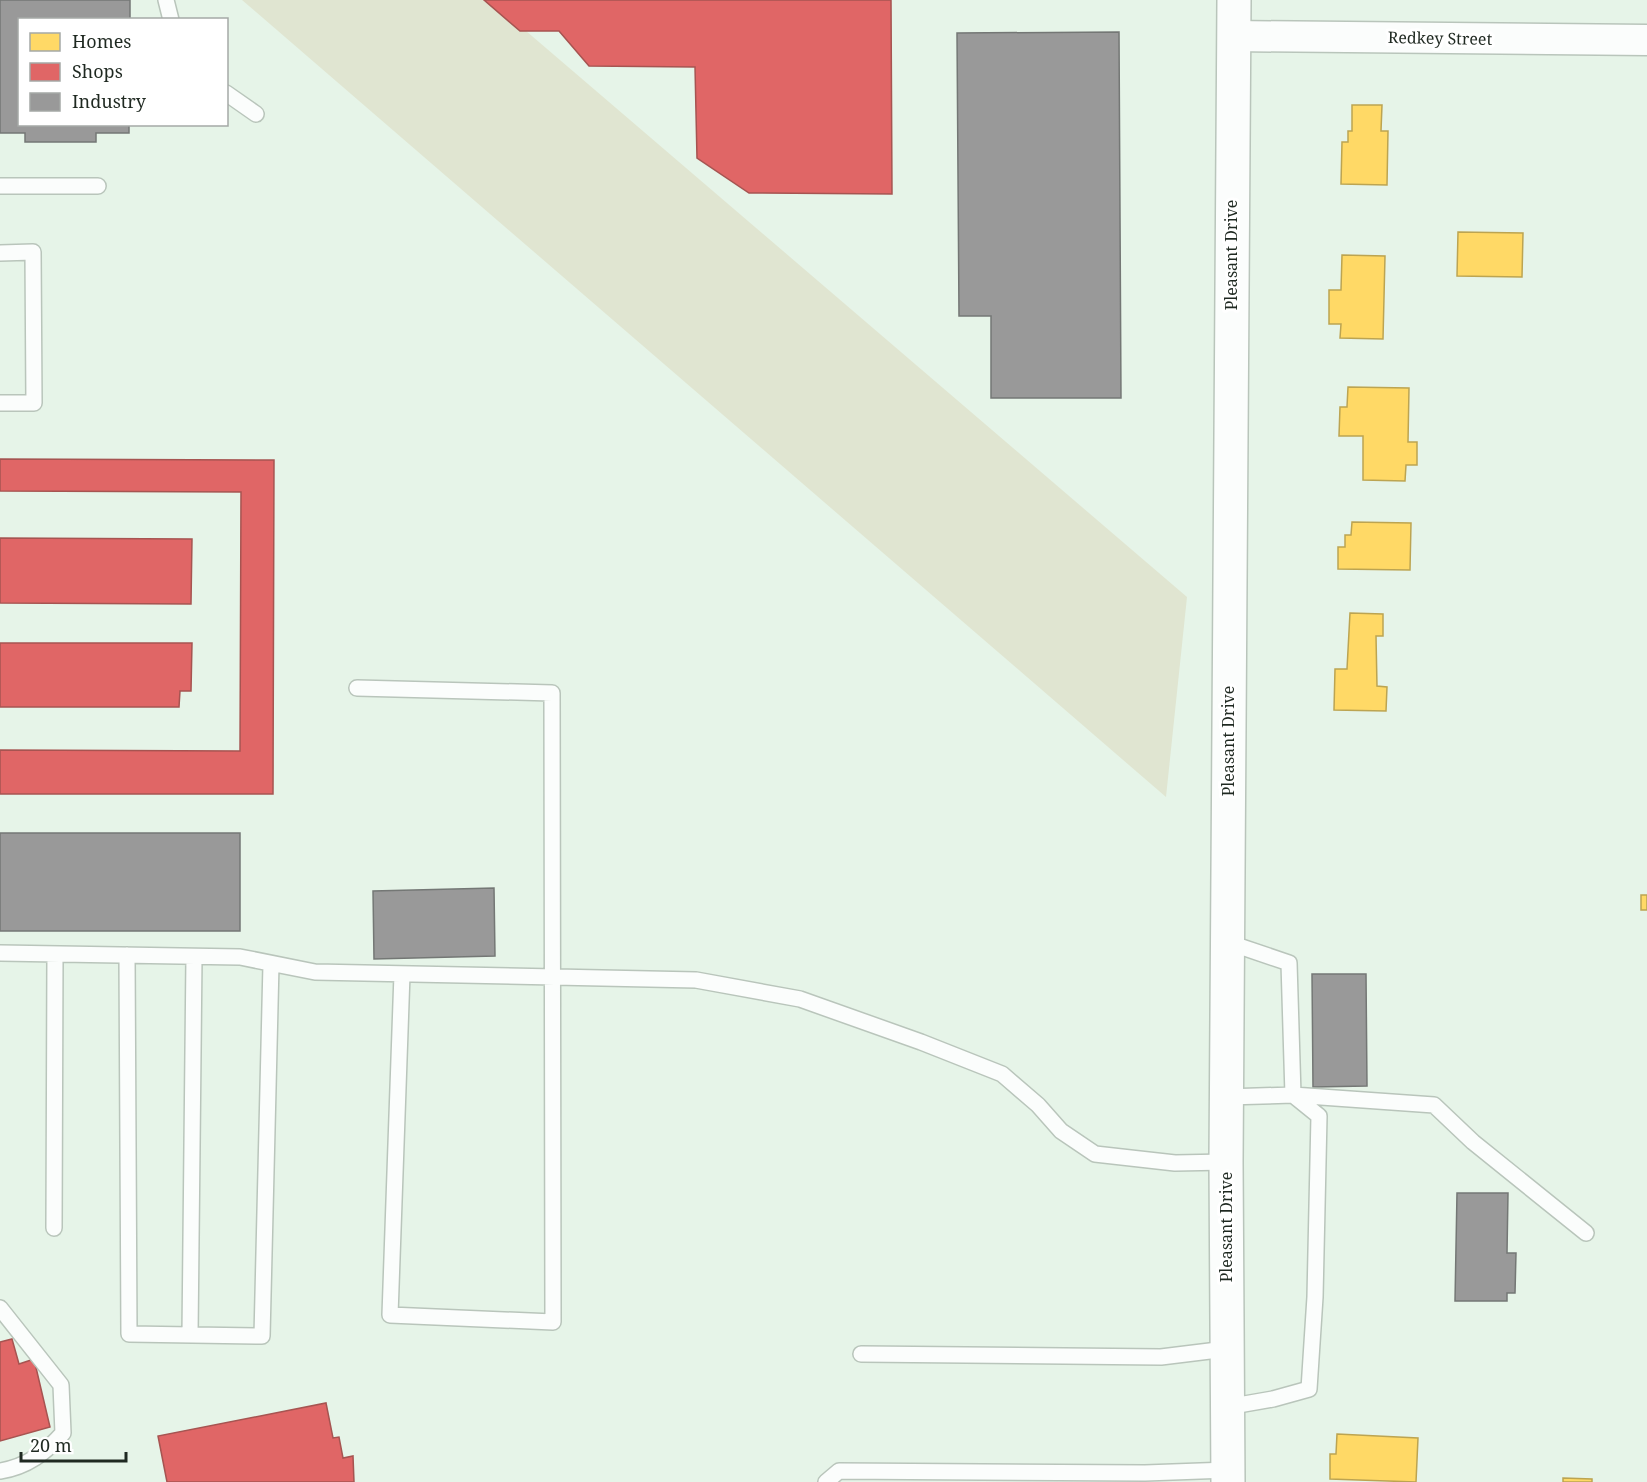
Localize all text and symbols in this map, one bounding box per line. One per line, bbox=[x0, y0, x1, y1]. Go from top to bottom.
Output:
legend bbox=[18, 18, 228, 126]
street label: Redkey Street bbox=[1388, 26, 1493, 50]
text: Homes bbox=[72, 29, 131, 53]
text: Shops bbox=[72, 59, 123, 83]
text: Industry bbox=[72, 89, 147, 113]
street label: Pleasant Drive bbox=[1220, 200, 1242, 310]
street label: Pleasant Drive bbox=[1217, 686, 1239, 796]
street label: Pleasant Drive bbox=[1215, 1172, 1237, 1282]
scale bar bbox=[21, 1425, 126, 1463]
text: 20 m bbox=[30, 1433, 72, 1457]

